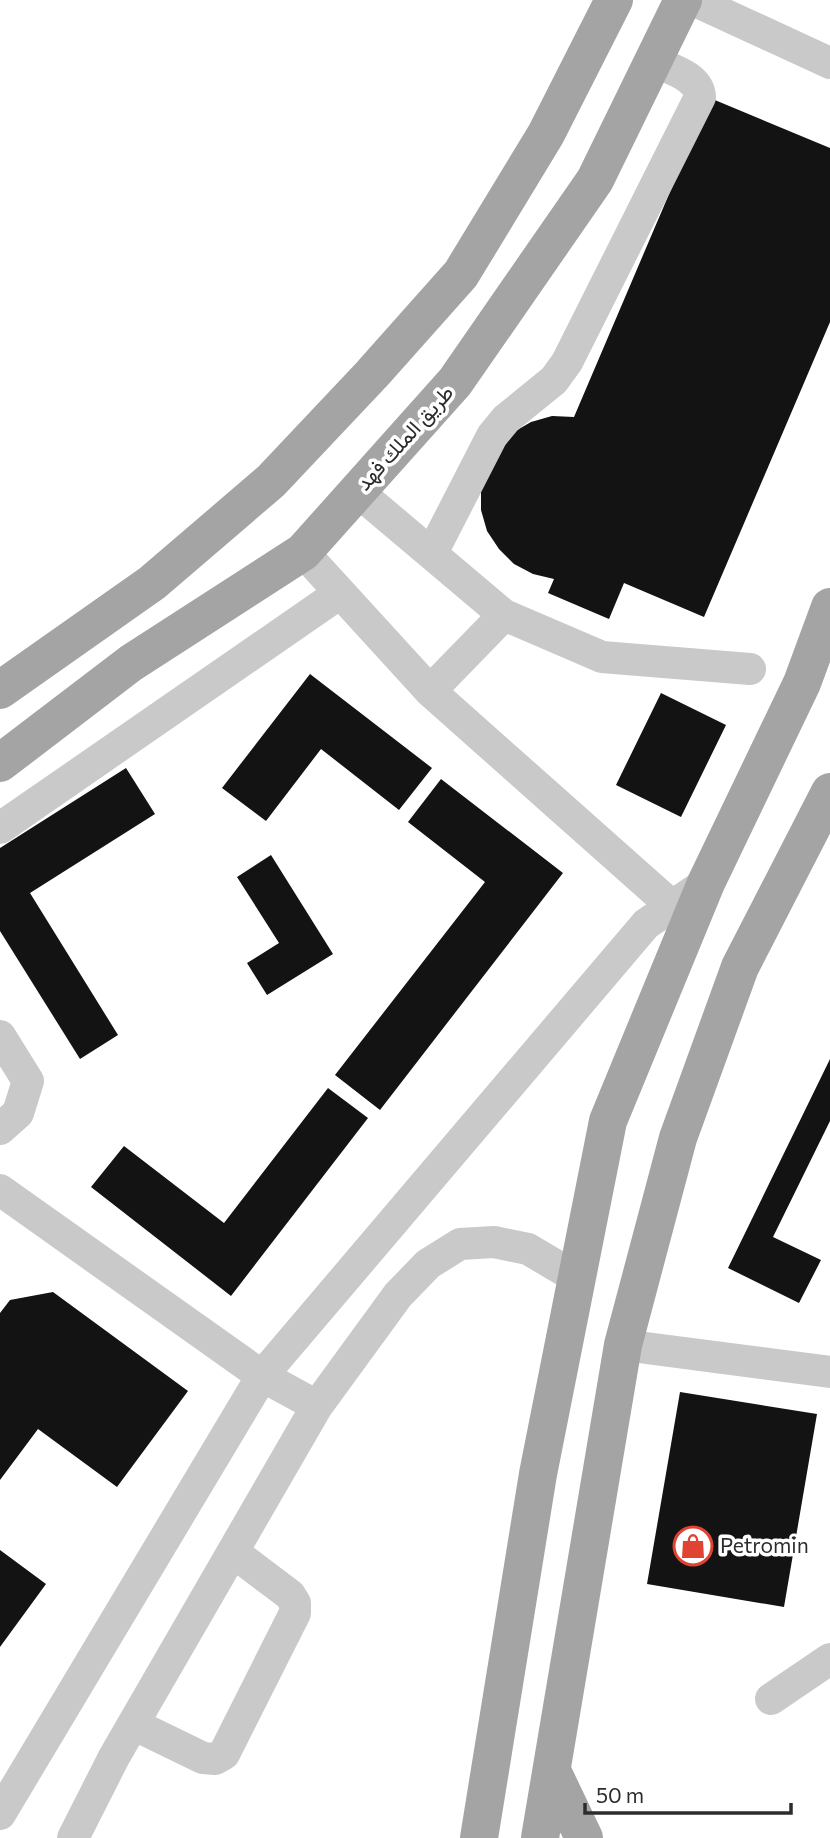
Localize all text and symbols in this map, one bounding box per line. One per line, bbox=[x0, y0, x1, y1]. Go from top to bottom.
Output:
street label: طريق الملك فهد bbox=[350, 379, 459, 496]
shop icon: Petromin bbox=[672, 1525, 714, 1567]
place label: Petromin bbox=[720, 1532, 809, 1557]
scale bar bbox=[585, 1772, 792, 1816]
text: 50 m bbox=[596, 1782, 644, 1807]

